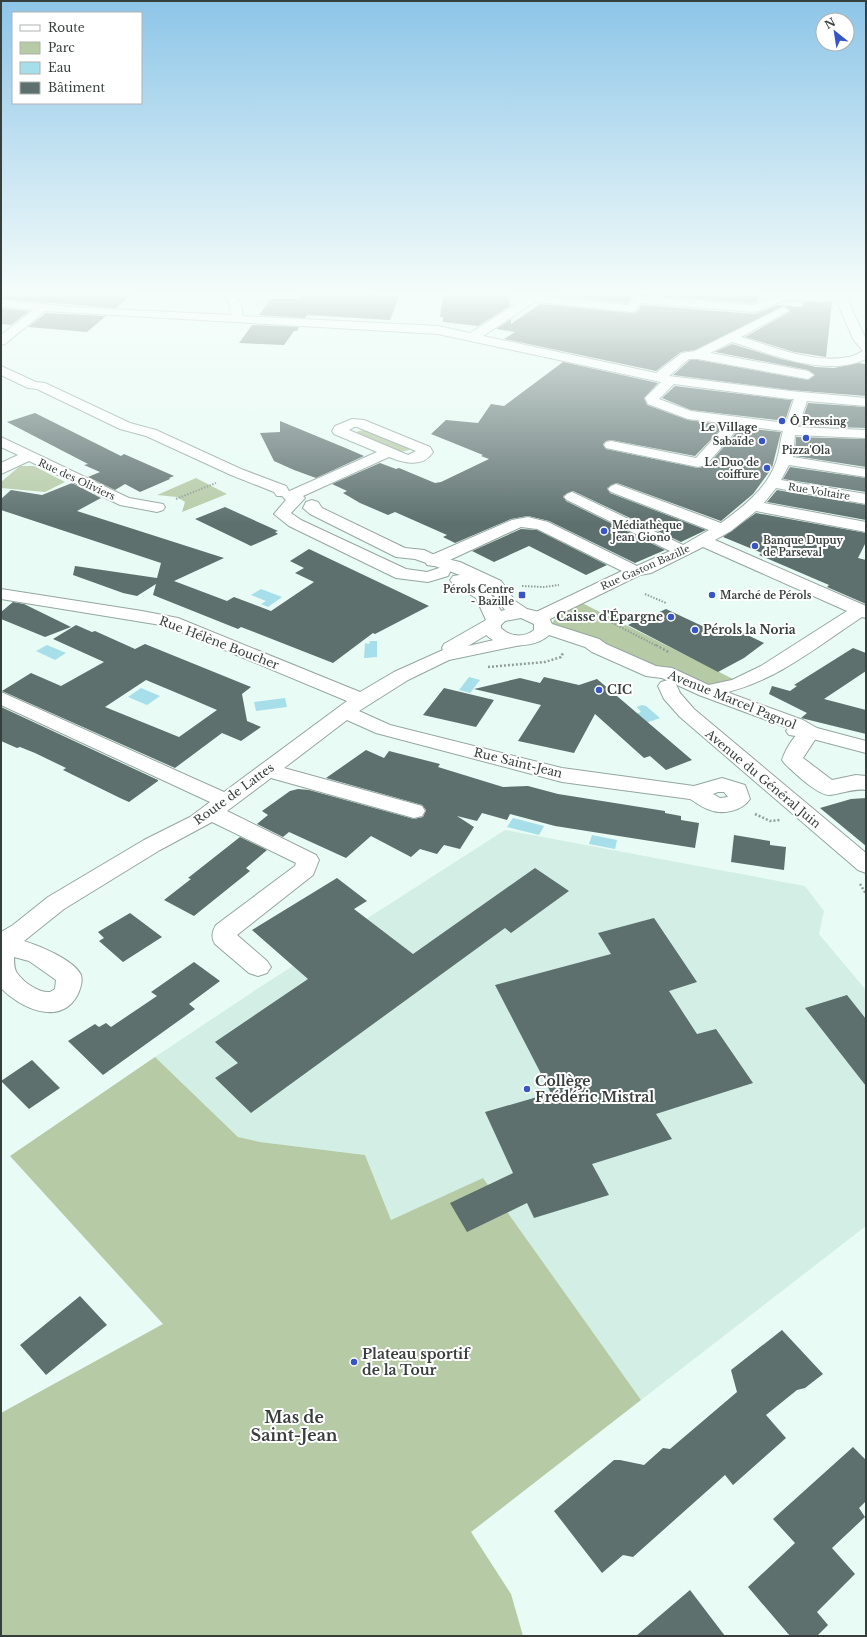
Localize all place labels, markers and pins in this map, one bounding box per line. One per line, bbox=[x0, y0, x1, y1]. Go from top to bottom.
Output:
place label: Ô Pressing bbox=[790, 414, 847, 428]
marker: Ô Pressing bbox=[777, 416, 787, 426]
marker: Pizza'Ola bbox=[801, 433, 811, 443]
place label: Sabaïde bbox=[713, 435, 754, 448]
marker: Sabaïde bbox=[757, 436, 767, 446]
place label: Pizza'Ola bbox=[782, 444, 830, 457]
place label: Le Duo de coiffure bbox=[705, 456, 759, 481]
marker: Le Duo de coiffure bbox=[762, 463, 772, 473]
place label: Médiathèque Jean Giono bbox=[610, 519, 682, 544]
marker: Médiathèque Jean Giono bbox=[599, 526, 609, 536]
place label: Banque Dupuy de Parseval bbox=[763, 534, 844, 559]
marker: Banque Dupuy de Parseval bbox=[750, 541, 760, 551]
place label: Pérols Centre - Bazille bbox=[443, 583, 514, 608]
place label: Marché de Pérols bbox=[720, 589, 812, 602]
marker: Pérols Centre - Bazille bbox=[517, 590, 527, 600]
marker: Marché de Pérols bbox=[707, 590, 717, 600]
place label: Caisse d'Épargne bbox=[556, 608, 663, 624]
marker: Caisse d'Épargne bbox=[666, 612, 676, 622]
place label: Pérols la Noria bbox=[703, 622, 796, 637]
marker: Pérols la Noria bbox=[690, 625, 700, 635]
place label: CIC bbox=[607, 682, 632, 697]
marker: CIC bbox=[594, 685, 604, 695]
place label: Collège Frédéric Mistral bbox=[535, 1072, 654, 1106]
marker: Collège Frédéric Mistral bbox=[522, 1084, 532, 1094]
place label: Plateau sportif de la Tour bbox=[362, 1345, 471, 1379]
marker: Plateau sportif de la Tour bbox=[349, 1357, 359, 1367]

